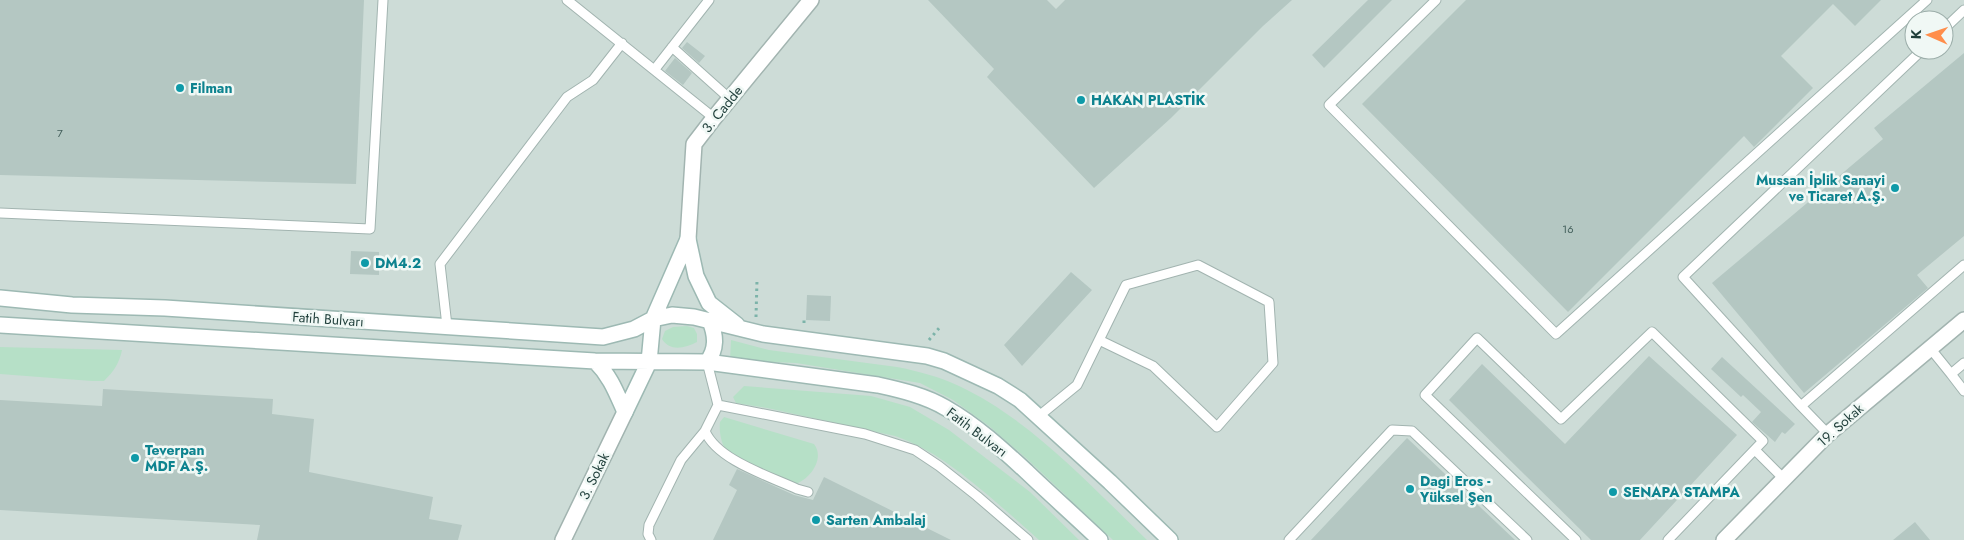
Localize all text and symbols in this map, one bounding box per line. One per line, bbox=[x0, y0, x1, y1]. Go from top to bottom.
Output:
north arrow bbox=[1904, 10, 1954, 60]
text: K bbox=[1906, 29, 1926, 40]
place label: Filman bbox=[190, 78, 232, 98]
street label: 3. Cadde bbox=[697, 81, 747, 137]
marker: Filman bbox=[174, 82, 186, 94]
place label: HAKAN PLASTİK bbox=[1091, 90, 1206, 110]
marker: HAKAN PLASTİK bbox=[1075, 94, 1087, 106]
house number: 7 bbox=[57, 125, 63, 141]
place label: Mussan İplik Sanayi ve Ticaret A.Ş. bbox=[1756, 170, 1885, 206]
marker: Mussan İplik Sanayi ve Ticaret A.Ş. bbox=[1889, 182, 1901, 194]
house number: 16 bbox=[1562, 221, 1574, 237]
place label: DM4.2 bbox=[375, 253, 421, 273]
marker: DM4.2 bbox=[359, 257, 371, 269]
street label: Fatih Bulvarı bbox=[292, 307, 364, 331]
street label: 19. Sokak bbox=[1812, 398, 1868, 451]
street label: Fatih Bulvarı bbox=[942, 402, 1012, 462]
place label: Teverpan MDF A.Ş. bbox=[145, 440, 208, 476]
street label: 3. Sokak bbox=[574, 448, 614, 503]
marker: Teverpan MDF A.Ş. bbox=[129, 452, 141, 464]
place label: Dagi Eros - Yüksel Şen bbox=[1419, 471, 1493, 507]
place label: SENAPA STAMPA bbox=[1623, 482, 1741, 502]
marker: Dagi Eros - Yüksel Şen bbox=[1404, 483, 1416, 495]
marker: SENAPA STAMPA bbox=[1607, 486, 1619, 498]
place label: Sarten Ambalaj bbox=[826, 510, 926, 530]
marker: Sarten Ambalaj bbox=[810, 514, 822, 526]

